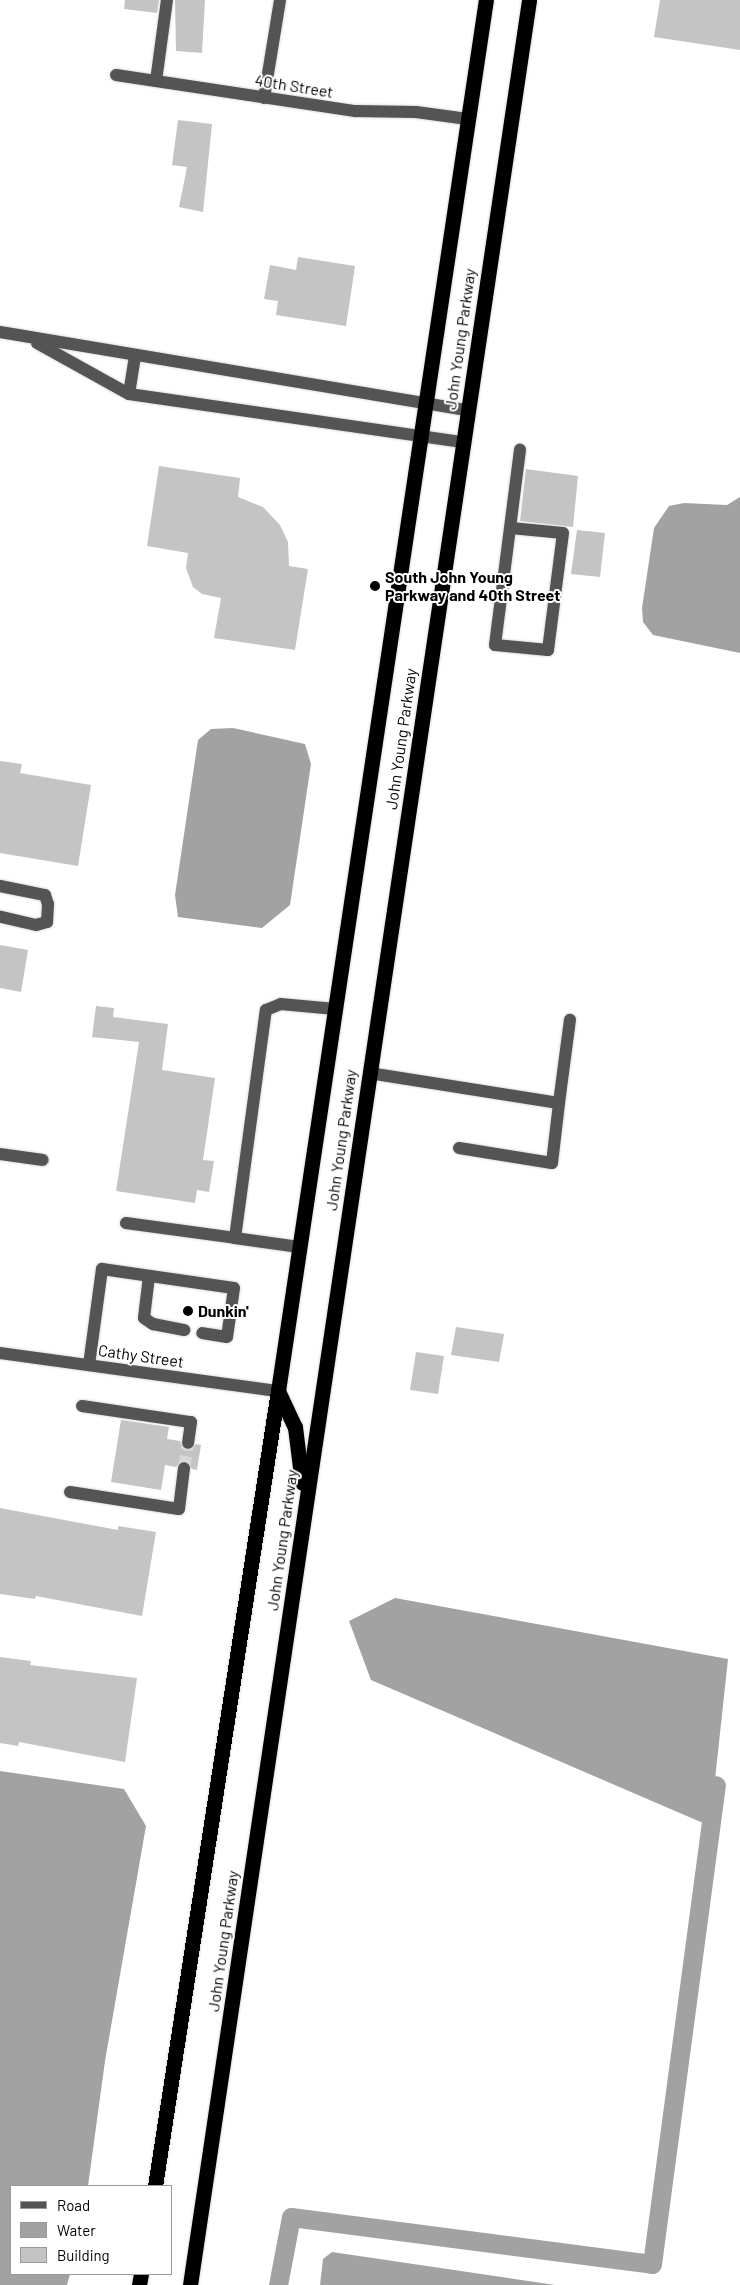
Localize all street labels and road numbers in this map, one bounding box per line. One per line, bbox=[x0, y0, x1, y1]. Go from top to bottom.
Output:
street label: 40th Street bbox=[253, 70, 335, 102]
street label: John Young Parkway bbox=[441, 267, 479, 411]
street label: John Young Parkway bbox=[382, 667, 420, 811]
street label: John Young Parkway bbox=[322, 1068, 360, 1212]
street label: Cathy Street bbox=[97, 1340, 185, 1372]
street label: John Young Parkway bbox=[263, 1468, 301, 1612]
street label: John Young Parkway bbox=[204, 1869, 242, 2013]

